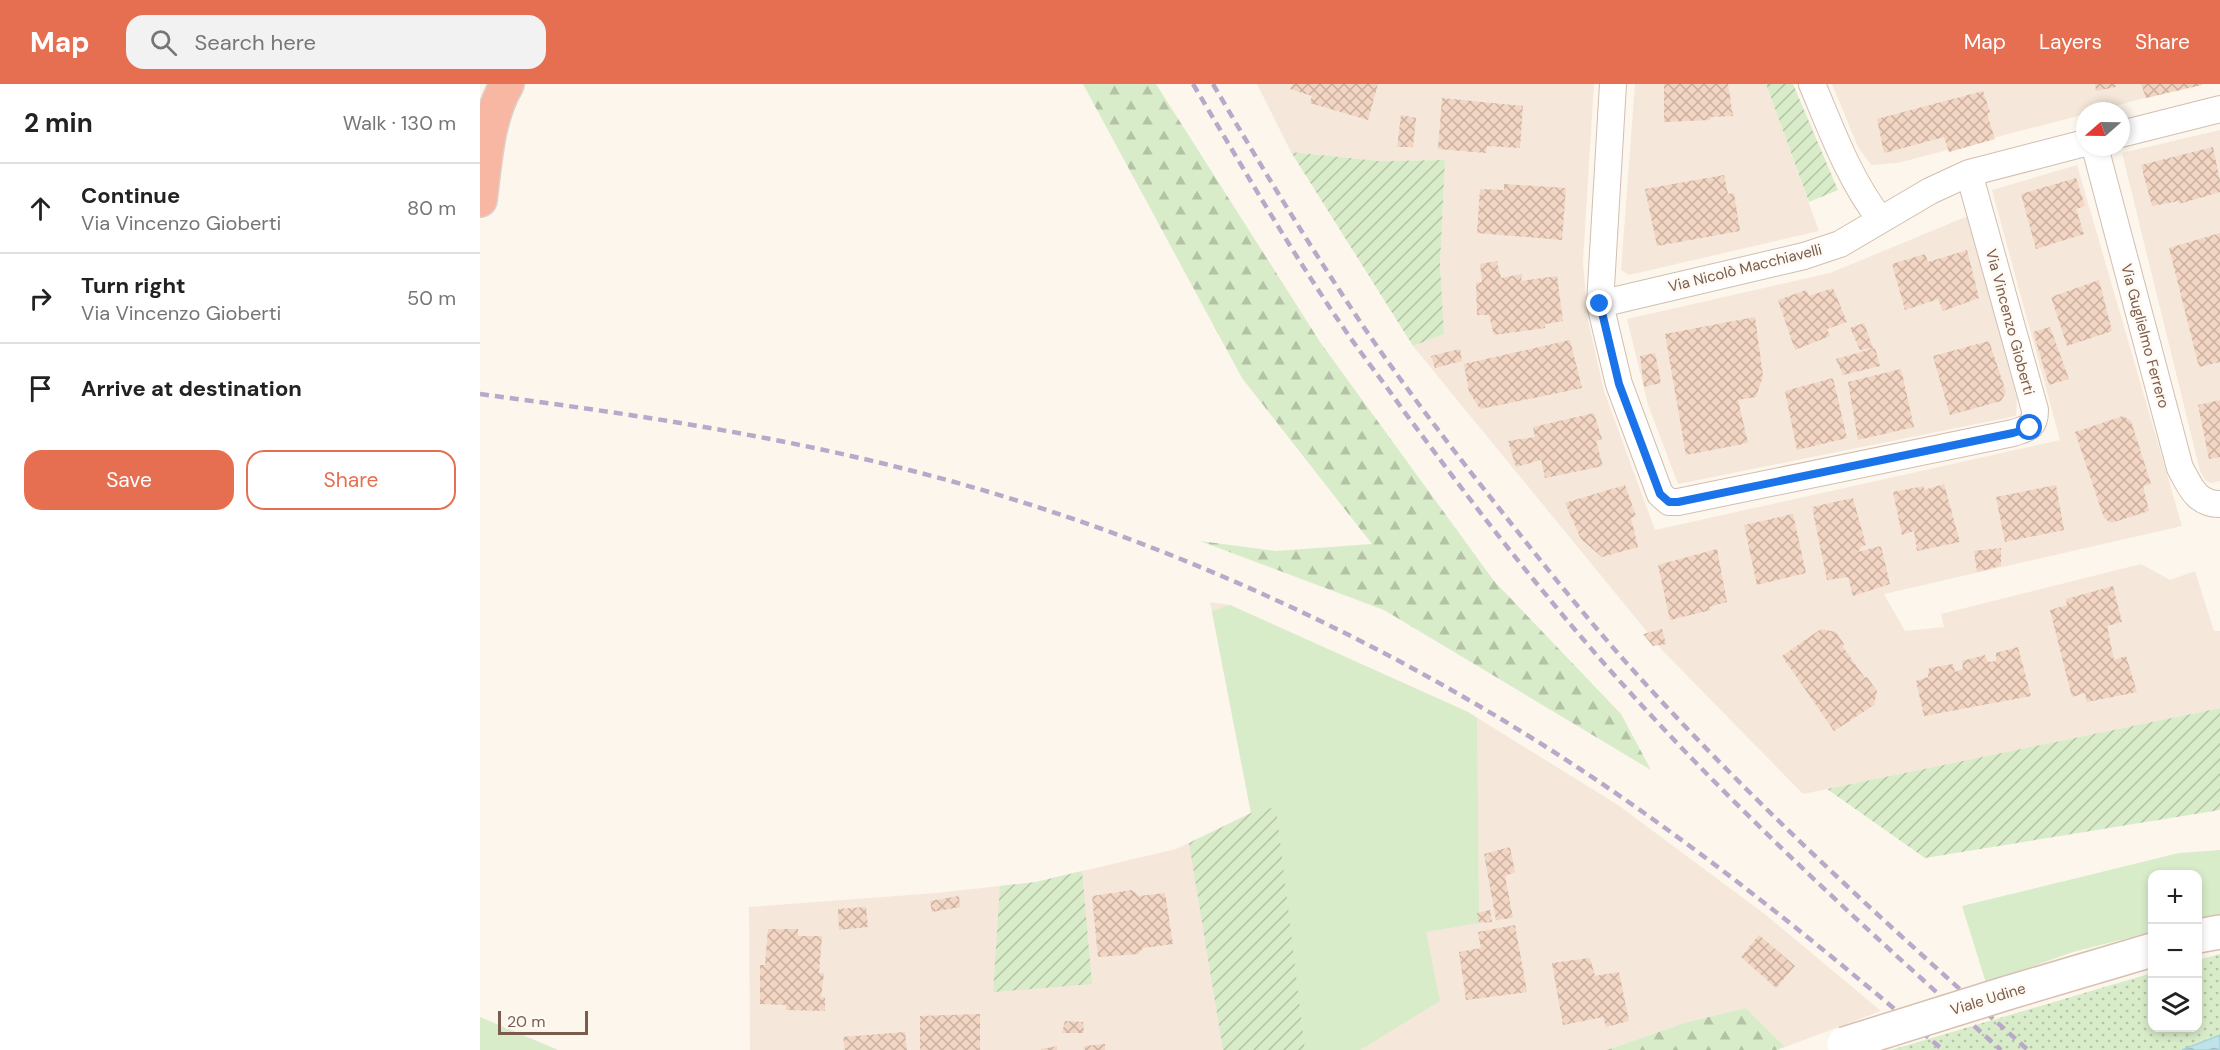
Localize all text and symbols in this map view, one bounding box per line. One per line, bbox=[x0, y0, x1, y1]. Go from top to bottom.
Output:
search box bbox=[126, 15, 546, 69]
text: Map bbox=[30, 24, 90, 61]
icon: search bbox=[147, 26, 180, 59]
text: Search here bbox=[195, 28, 316, 57]
text: Map bbox=[1964, 28, 2006, 56]
text: Layers bbox=[2039, 28, 2102, 56]
text: Share bbox=[2135, 28, 2190, 56]
north arrow bbox=[2076, 102, 2130, 156]
text: 2 min bbox=[24, 106, 93, 140]
text: Walk · 130 m bbox=[343, 110, 456, 136]
text: Continue bbox=[81, 181, 180, 210]
icon: ahead bbox=[24, 192, 57, 225]
text: 80 m bbox=[407, 195, 456, 221]
text: Via Vincenzo Gioberti bbox=[81, 210, 281, 236]
street label: Via Nicolò Macchiavelli bbox=[1666, 239, 1824, 297]
street label: Via Vincenzo Gioberti bbox=[1981, 247, 2039, 397]
street label: Via Guglielmo Ferrero bbox=[2116, 261, 2174, 411]
text: Turn right bbox=[81, 271, 186, 300]
icon: right bbox=[24, 282, 57, 315]
text: 50 m bbox=[407, 285, 456, 311]
route end bbox=[1586, 290, 1612, 316]
text: Via Vincenzo Gioberti bbox=[81, 300, 281, 326]
icon: arrive bbox=[24, 372, 57, 405]
text: Arrive at destination bbox=[81, 374, 302, 403]
route start bbox=[2016, 414, 2042, 440]
button: Save bbox=[24, 450, 234, 510]
button: Share bbox=[246, 450, 456, 510]
map controls bbox=[2148, 870, 2202, 1032]
button: + bbox=[2148, 870, 2202, 924]
button: − bbox=[2148, 924, 2202, 978]
street label: Viale Udine bbox=[1948, 978, 2028, 1020]
button: layers bbox=[2148, 978, 2202, 1032]
scale bar bbox=[498, 1008, 588, 1036]
text: 20 m bbox=[507, 1011, 546, 1032]

